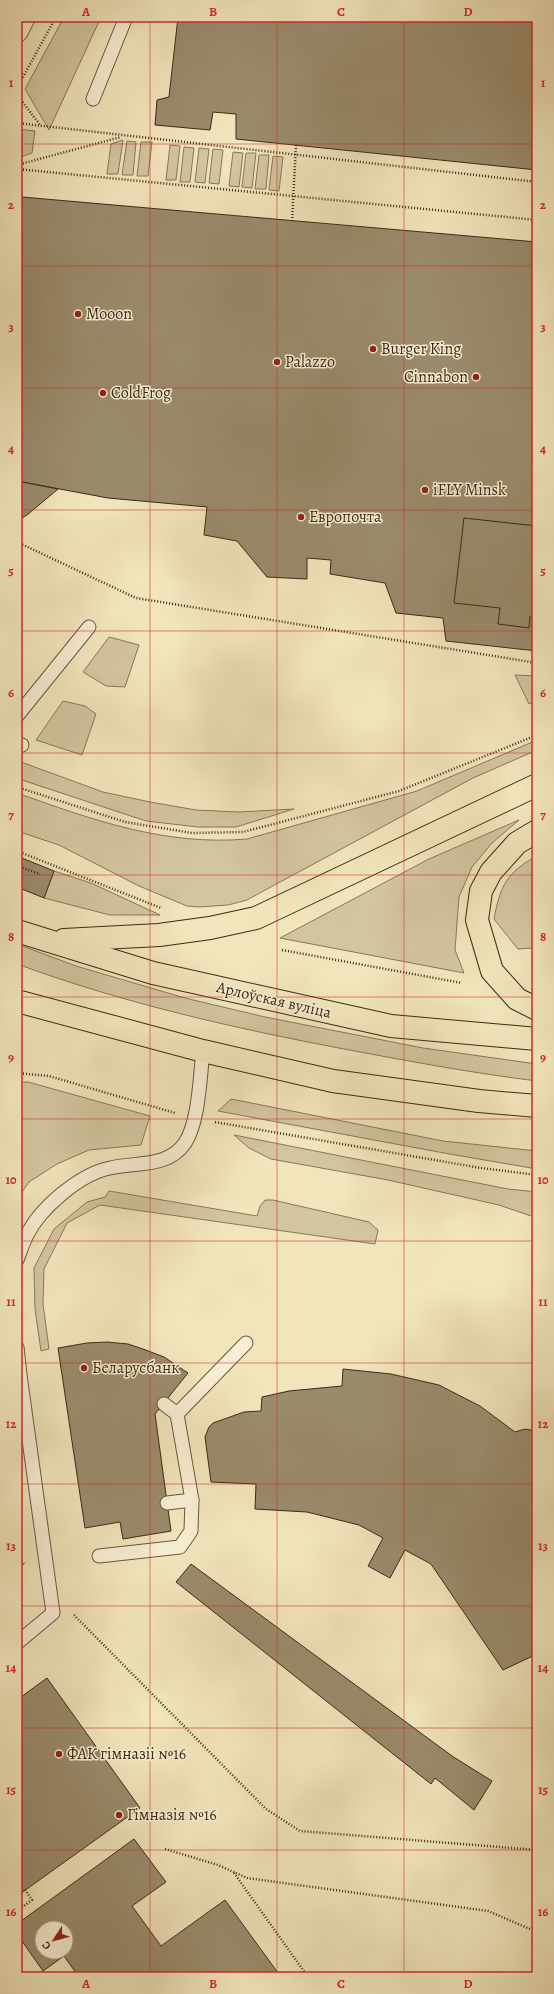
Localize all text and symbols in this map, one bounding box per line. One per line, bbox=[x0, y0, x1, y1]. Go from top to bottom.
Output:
text: A bbox=[81, 3, 91, 20]
text: B bbox=[209, 3, 217, 20]
text: C bbox=[337, 3, 345, 20]
text: D bbox=[463, 3, 473, 20]
text: 1 bbox=[9, 74, 14, 91]
text: 1 bbox=[541, 74, 546, 91]
text: 2 bbox=[8, 196, 15, 213]
text: 2 bbox=[540, 196, 547, 213]
place label: Mooon bbox=[86, 303, 132, 325]
marker: Mooon bbox=[73, 309, 83, 319]
text: 3 bbox=[8, 318, 14, 335]
text: 3 bbox=[540, 318, 546, 335]
place label: Burger King bbox=[381, 338, 461, 360]
marker: Burger King bbox=[368, 344, 378, 354]
place label: Palazzo bbox=[285, 351, 335, 373]
marker: Palazzo bbox=[272, 357, 282, 367]
place label: Cinnabon bbox=[404, 366, 468, 388]
marker: Cinnabon bbox=[471, 372, 481, 382]
place label: ColdFrog bbox=[111, 382, 171, 404]
marker: ColdFrog bbox=[98, 388, 108, 398]
text: 4 bbox=[8, 440, 14, 457]
text: 4 bbox=[540, 440, 546, 457]
place label: iFLY Minsk bbox=[433, 479, 506, 501]
marker: iFLY Minsk bbox=[420, 485, 430, 495]
place label: Европочта bbox=[309, 506, 382, 528]
marker: Европочта bbox=[296, 512, 306, 522]
text: 5 bbox=[8, 562, 14, 579]
text: 5 bbox=[540, 562, 546, 579]
text: 6 bbox=[8, 684, 14, 701]
text: 6 bbox=[540, 684, 546, 701]
text: 7 bbox=[8, 806, 14, 823]
text: 7 bbox=[540, 806, 546, 823]
text: 8 bbox=[8, 928, 14, 945]
text: 8 bbox=[540, 928, 546, 945]
street label: Арлоўская вуліца bbox=[214, 976, 334, 1024]
text: 9 bbox=[8, 1049, 14, 1066]
text: 9 bbox=[540, 1049, 546, 1066]
text: 10 bbox=[5, 1171, 17, 1188]
text: 10 bbox=[537, 1171, 549, 1188]
text: 11 bbox=[6, 1293, 16, 1310]
text: 11 bbox=[538, 1293, 548, 1310]
place label: Беларусбанк bbox=[92, 1357, 180, 1379]
marker: Беларусбанк bbox=[79, 1363, 89, 1373]
text: 12 bbox=[6, 1415, 17, 1432]
text: 12 bbox=[538, 1415, 549, 1432]
text: 13 bbox=[6, 1537, 17, 1554]
text: 13 bbox=[538, 1537, 549, 1554]
text: 14 bbox=[6, 1659, 16, 1676]
text: 14 bbox=[538, 1659, 548, 1676]
place label: ФАК гімназіі №16 bbox=[67, 1743, 186, 1765]
marker: ФАК гімназіі №16 bbox=[54, 1749, 64, 1759]
text: 15 bbox=[6, 1781, 17, 1798]
text: 15 bbox=[538, 1781, 549, 1798]
place label: Гімназія №16 bbox=[127, 1804, 217, 1826]
marker: Гімназія №16 bbox=[114, 1810, 124, 1820]
text: 16 bbox=[6, 1903, 16, 1920]
text: 16 bbox=[538, 1903, 548, 1920]
north arrow bbox=[34, 1920, 74, 1960]
text: С bbox=[38, 1938, 54, 1953]
text: A bbox=[81, 1975, 91, 1992]
text: B bbox=[209, 1975, 217, 1992]
text: C bbox=[337, 1975, 345, 1992]
text: D bbox=[463, 1975, 473, 1992]

